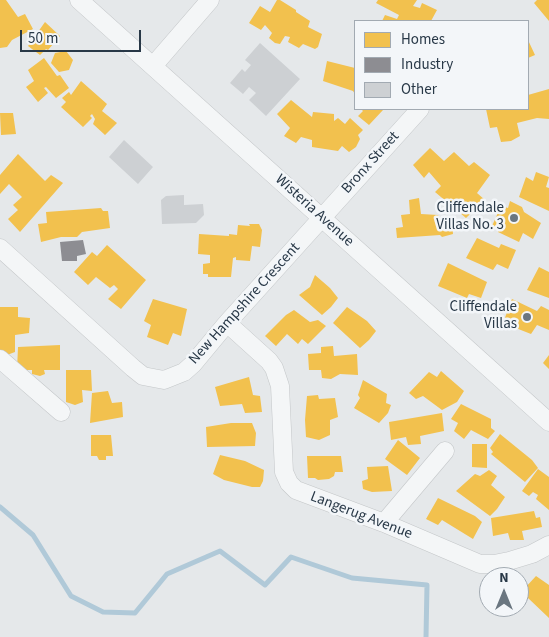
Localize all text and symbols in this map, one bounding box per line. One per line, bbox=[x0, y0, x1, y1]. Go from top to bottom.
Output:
scale bar bbox=[22, 20, 144, 52]
legend bbox=[354, 20, 529, 110]
text: 50 m bbox=[28, 28, 58, 49]
text: Homes bbox=[401, 29, 445, 50]
text: Industry bbox=[401, 54, 453, 75]
text: Other bbox=[401, 79, 437, 100]
street label: Bronx Street bbox=[338, 128, 404, 198]
street label: Wisteria Avenue bbox=[271, 171, 357, 251]
place label: Cliffendale Villas No. 3 bbox=[436, 200, 504, 235]
marker: Cliffendale Villas No. 3 bbox=[508, 212, 520, 224]
street label: New Hampshire Crescent bbox=[186, 240, 304, 368]
place label: Cliffendale Villas bbox=[450, 299, 517, 334]
marker: Cliffendale Villas bbox=[521, 311, 533, 323]
street label: Langerug Avenue bbox=[307, 488, 415, 544]
north arrow bbox=[479, 567, 529, 617]
text: N bbox=[499, 568, 509, 588]

